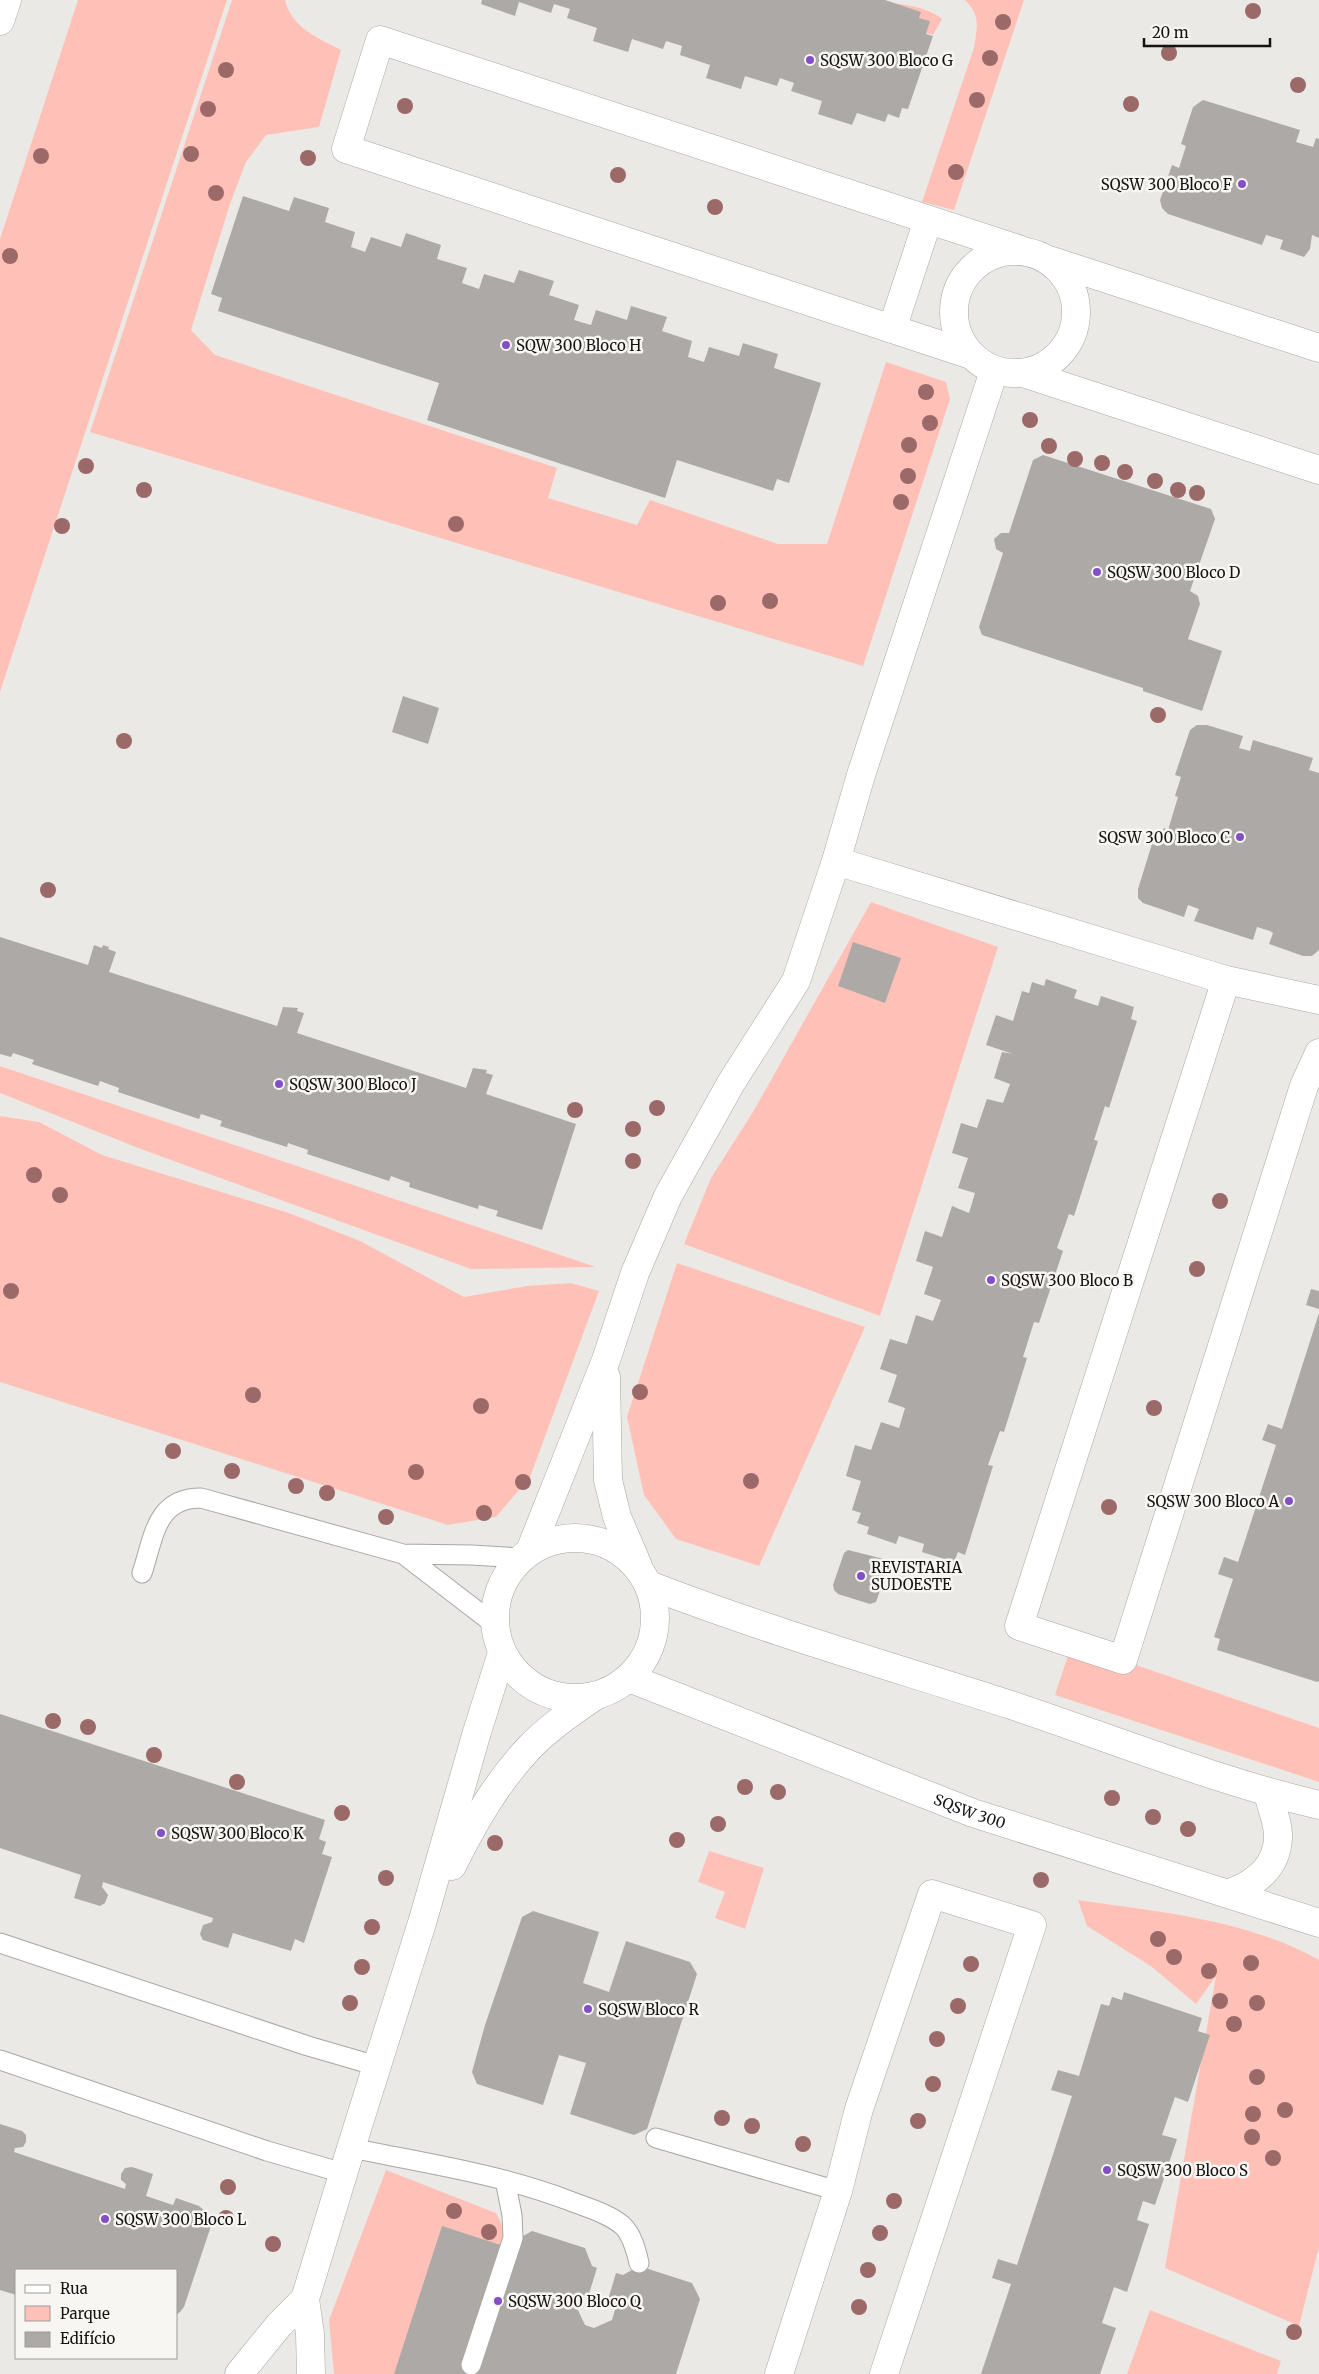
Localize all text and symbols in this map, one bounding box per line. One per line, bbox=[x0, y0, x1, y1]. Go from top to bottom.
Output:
scale bar bbox=[1144, 15, 1270, 47]
text: 20 m bbox=[1152, 23, 1189, 42]
place label: SQSW 300 Bloco G bbox=[820, 51, 953, 70]
marker: SQSW 300 Bloco G bbox=[804, 54, 816, 66]
place label: SQSW 300 Bloco F bbox=[1101, 175, 1232, 194]
marker: SQSW 300 Bloco F bbox=[1236, 178, 1248, 190]
place label: SQW 300 Bloco H bbox=[516, 336, 641, 355]
marker: SQW 300 Bloco H bbox=[500, 339, 512, 351]
place label: SQSW 300 Bloco D bbox=[1107, 563, 1240, 582]
marker: SQSW 300 Bloco D bbox=[1091, 566, 1103, 578]
place label: SQSW 300 Bloco C bbox=[1098, 828, 1230, 847]
marker: SQSW 300 Bloco C bbox=[1234, 831, 1246, 843]
place label: SQSW 300 Bloco J bbox=[289, 1075, 417, 1094]
marker: SQSW 300 Bloco J bbox=[273, 1078, 285, 1090]
place label: SQSW 300 Bloco B bbox=[1001, 1271, 1133, 1290]
marker: SQSW 300 Bloco B bbox=[985, 1274, 997, 1286]
place label: SQSW 300 Bloco A bbox=[1146, 1492, 1279, 1511]
marker: SQSW 300 Bloco A bbox=[1283, 1495, 1295, 1507]
place label: REVISTARIA SUDOESTE bbox=[871, 1558, 962, 1594]
marker: REVISTARIA SUDOESTE bbox=[855, 1570, 867, 1582]
street label: SQSW 300 bbox=[931, 1789, 1008, 1832]
place label: SQSW 300 Bloco K bbox=[171, 1824, 304, 1843]
marker: SQSW 300 Bloco K bbox=[155, 1827, 167, 1839]
place label: SQSW Bloco R bbox=[598, 2000, 700, 2019]
marker: SQSW Bloco R bbox=[582, 2003, 594, 2015]
place label: SQSW 300 Bloco S bbox=[1117, 2161, 1248, 2180]
marker: SQSW 300 Bloco S bbox=[1101, 2164, 1113, 2176]
place label: SQSW 300 Bloco L bbox=[115, 2210, 247, 2229]
marker: SQSW 300 Bloco L bbox=[99, 2213, 111, 2225]
legend bbox=[15, 2269, 178, 2359]
text: Rua bbox=[60, 2279, 88, 2298]
place label: SQSW 300 Bloco Q bbox=[508, 2292, 642, 2311]
marker: SQSW 300 Bloco Q bbox=[492, 2295, 504, 2307]
text: Parque bbox=[60, 2304, 110, 2323]
text: Edifício bbox=[60, 2329, 116, 2348]

